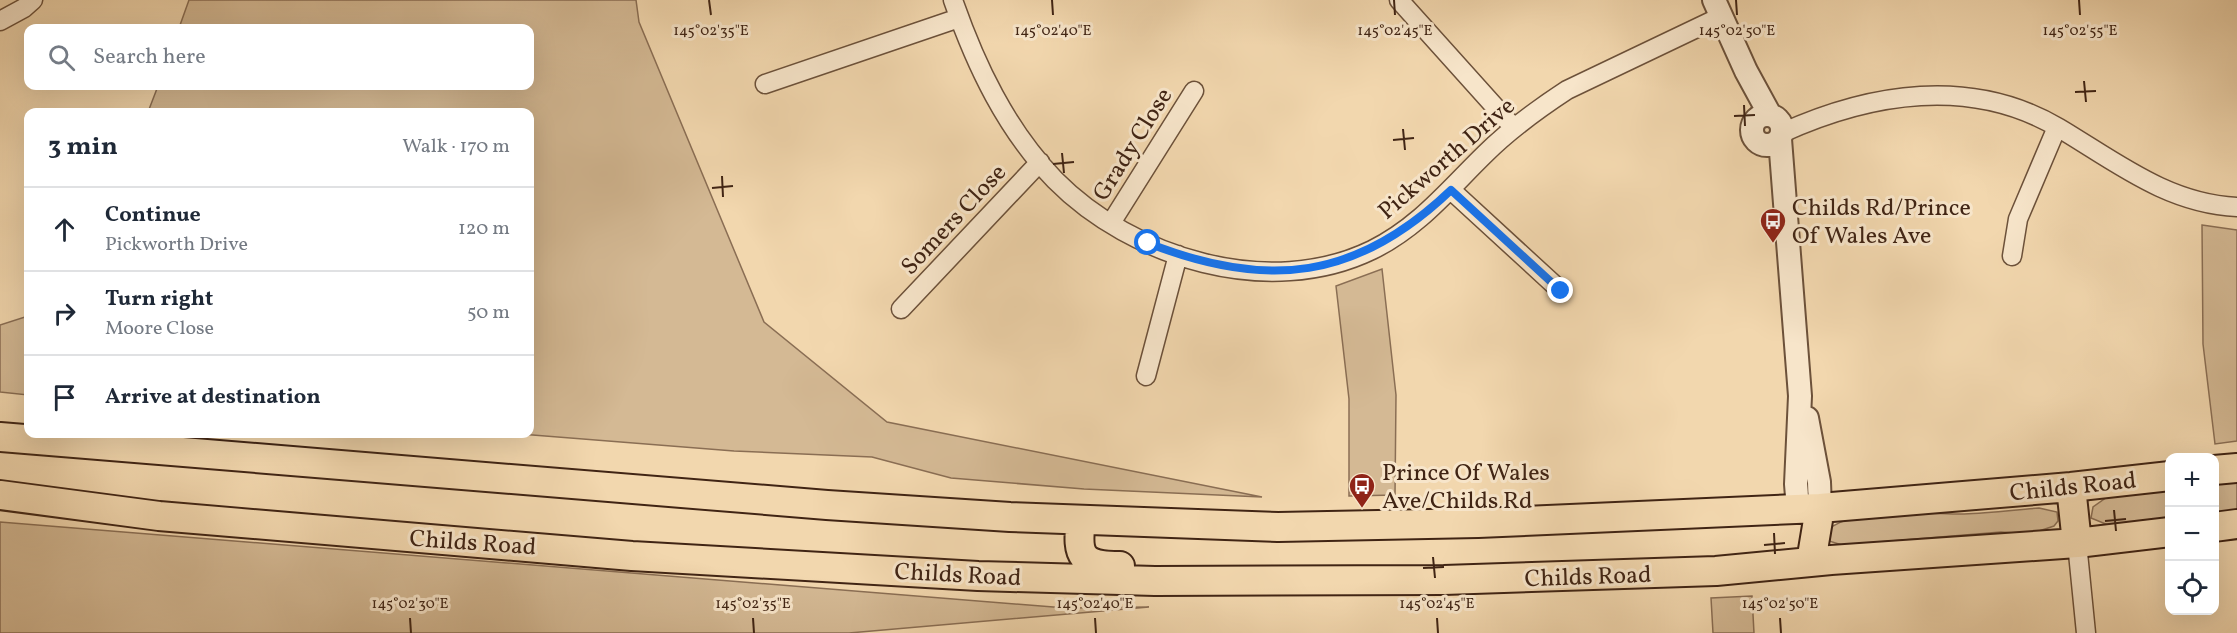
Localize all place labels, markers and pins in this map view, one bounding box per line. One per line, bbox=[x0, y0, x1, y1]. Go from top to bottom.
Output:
place label: Childs Rd/Prince Of Wales Ave bbox=[1792, 192, 1971, 254]
bus stop icon: Childs Rd/Prince Of Wales Ave bbox=[1758, 206, 1788, 244]
place label: Prince Of Wales Ave/Childs Rd bbox=[1382, 457, 1550, 519]
bus stop icon: Prince Of Wales Ave/Childs Rd bbox=[1347, 471, 1377, 509]

